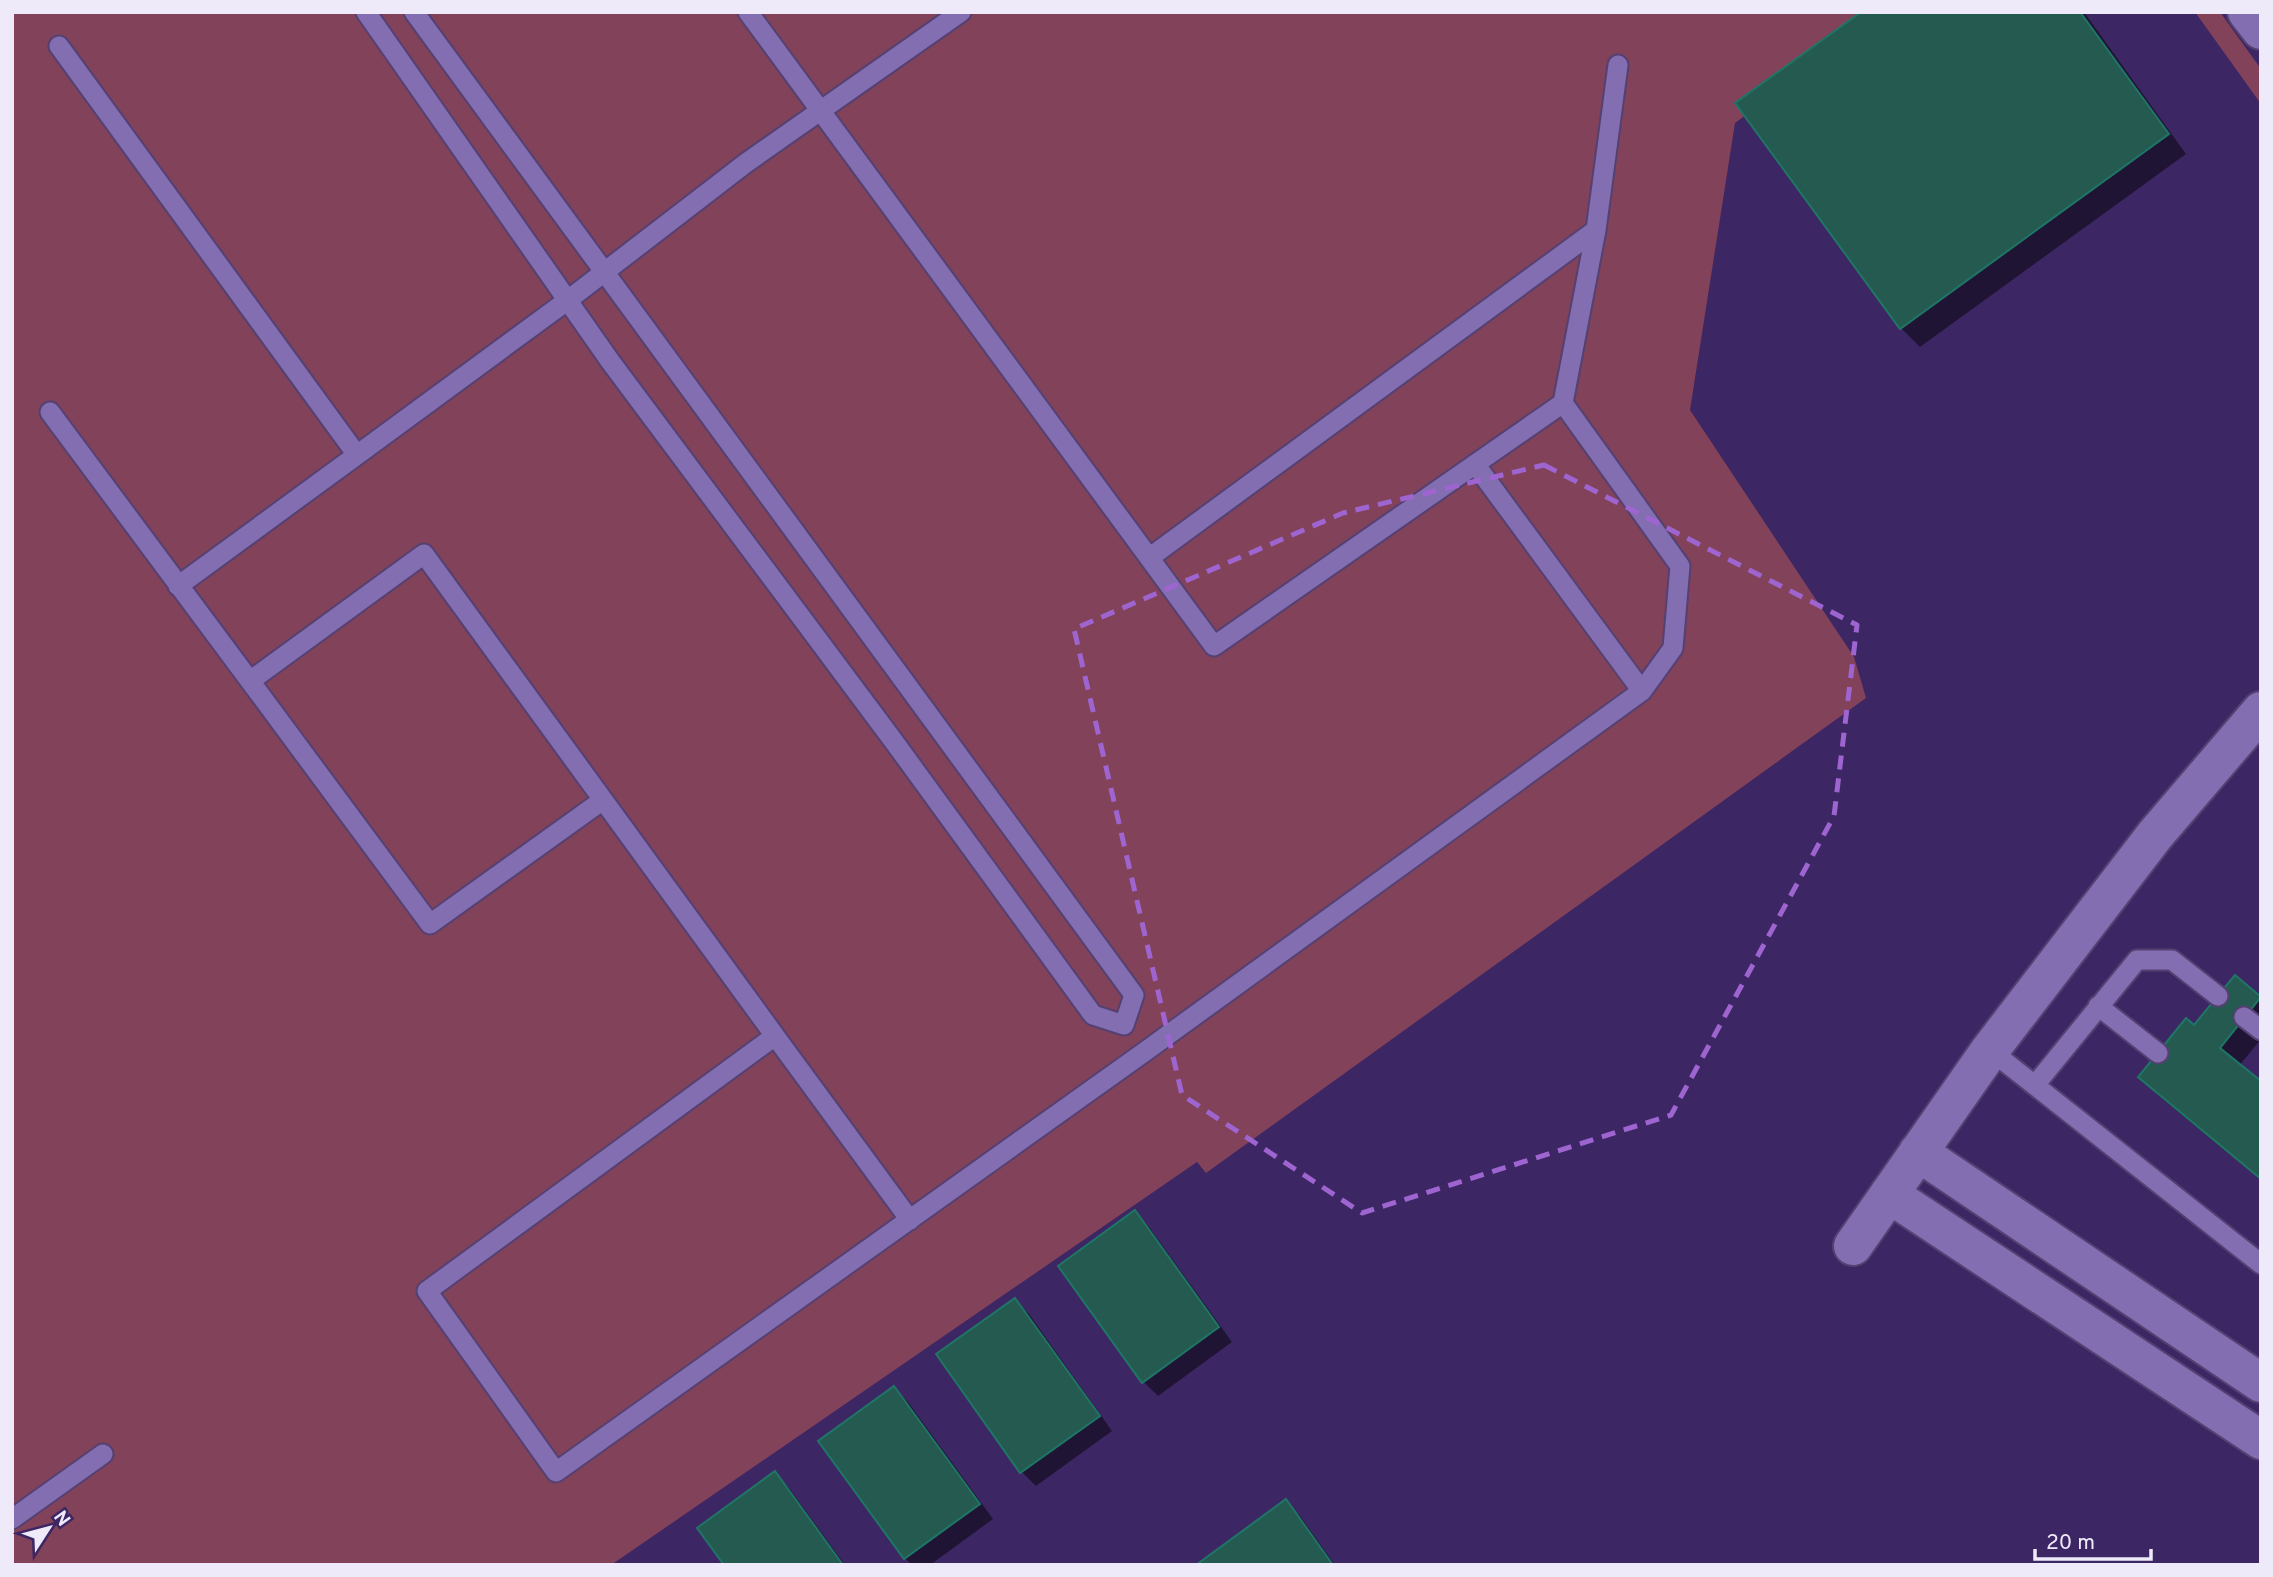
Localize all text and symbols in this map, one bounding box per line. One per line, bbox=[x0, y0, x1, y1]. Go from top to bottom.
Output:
north arrow bbox=[14, 1493, 84, 1563]
text: N bbox=[47, 1507, 75, 1532]
scale bar bbox=[2035, 1518, 2150, 1562]
text: 20 m bbox=[2046, 1530, 2095, 1557]

